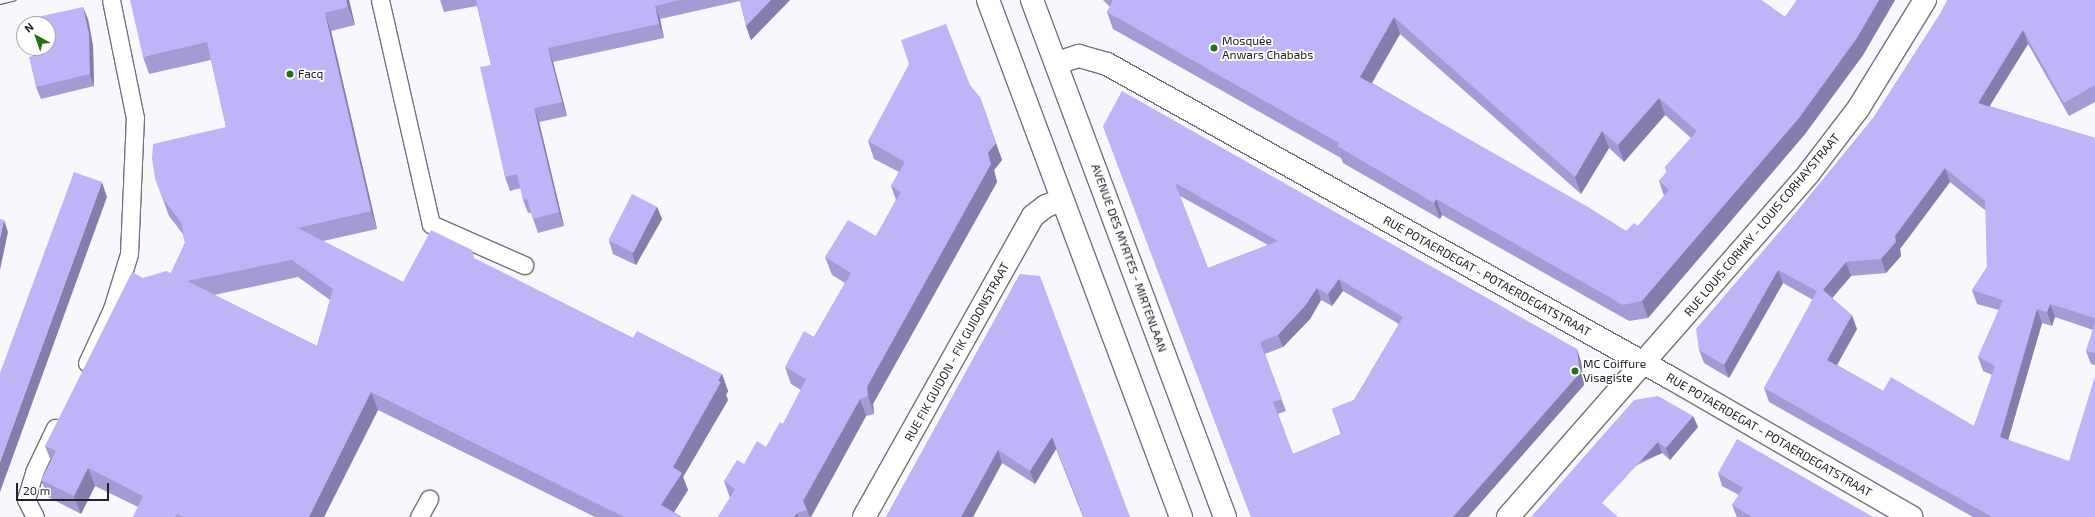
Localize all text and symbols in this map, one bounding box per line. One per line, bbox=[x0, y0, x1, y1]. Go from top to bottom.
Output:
north arrow bbox=[16, 16, 56, 56]
text: N bbox=[21, 20, 36, 35]
place label: Mosquée Anwars Chababs bbox=[1222, 34, 1313, 62]
marker: Mosquée Anwars Chababs bbox=[1209, 43, 1219, 53]
place label: Facq bbox=[298, 67, 323, 81]
marker: Facq bbox=[285, 69, 295, 79]
street label: RUE LOUIS CORHAY - LOUIS CORHAYSTRAAT bbox=[1681, 131, 1843, 319]
street label: AVENUE DES MYRTES - MIRTENLAAN bbox=[1088, 162, 1170, 354]
street label: RUE POTAERDEGAT - POTAERDEGATSTRAAT bbox=[1381, 213, 1593, 339]
street label: RUE FIK GUIDON - FIK GUIDONSTRAAT bbox=[902, 260, 1012, 444]
place label: MC Coiffure Visagiste bbox=[1583, 357, 1646, 385]
marker: MC Coiffure Visagiste bbox=[1570, 366, 1580, 376]
street label: RUE POTAERDEGAT - POTAERDEGATSTRAAT bbox=[1664, 370, 1874, 500]
scale bar bbox=[18, 475, 111, 501]
text: 20 m bbox=[23, 483, 50, 497]

